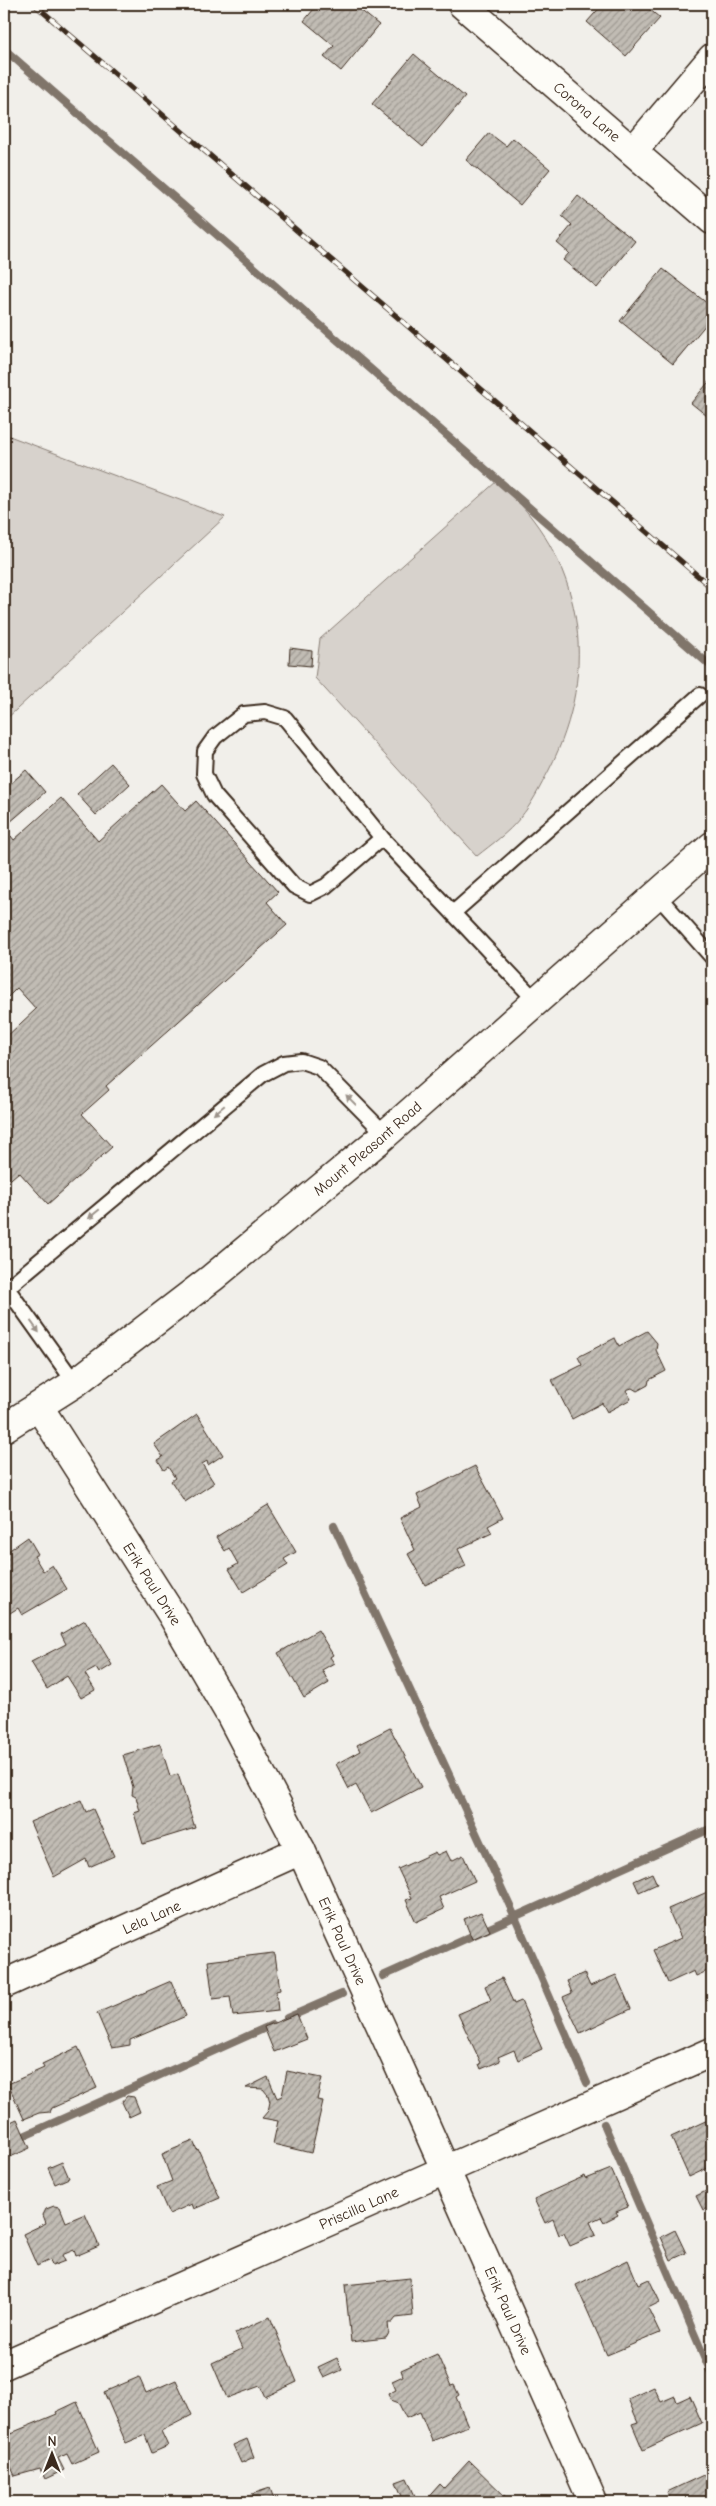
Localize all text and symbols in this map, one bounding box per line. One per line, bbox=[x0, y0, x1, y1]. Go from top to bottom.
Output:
street label: Corona Lane bbox=[550, 78, 624, 146]
one-way arrow bbox=[345, 1094, 357, 1106]
street label: Mount Pleasant Road bbox=[310, 1097, 425, 1200]
one-way arrow bbox=[213, 1105, 226, 1116]
one-way arrow bbox=[88, 1209, 101, 1220]
one-way arrow bbox=[29, 1320, 40, 1333]
street label: Erik Paul Drive bbox=[119, 1539, 185, 1629]
street label: Erik Paul Drive bbox=[315, 1894, 370, 1988]
street label: Lela Lane bbox=[120, 1896, 184, 1938]
street label: Priscilla Lane bbox=[316, 2183, 402, 2233]
street label: Erik Paul Drive bbox=[481, 2264, 536, 2358]
north arrow bbox=[28, 2428, 78, 2478]
text: N bbox=[47, 2433, 57, 2450]

